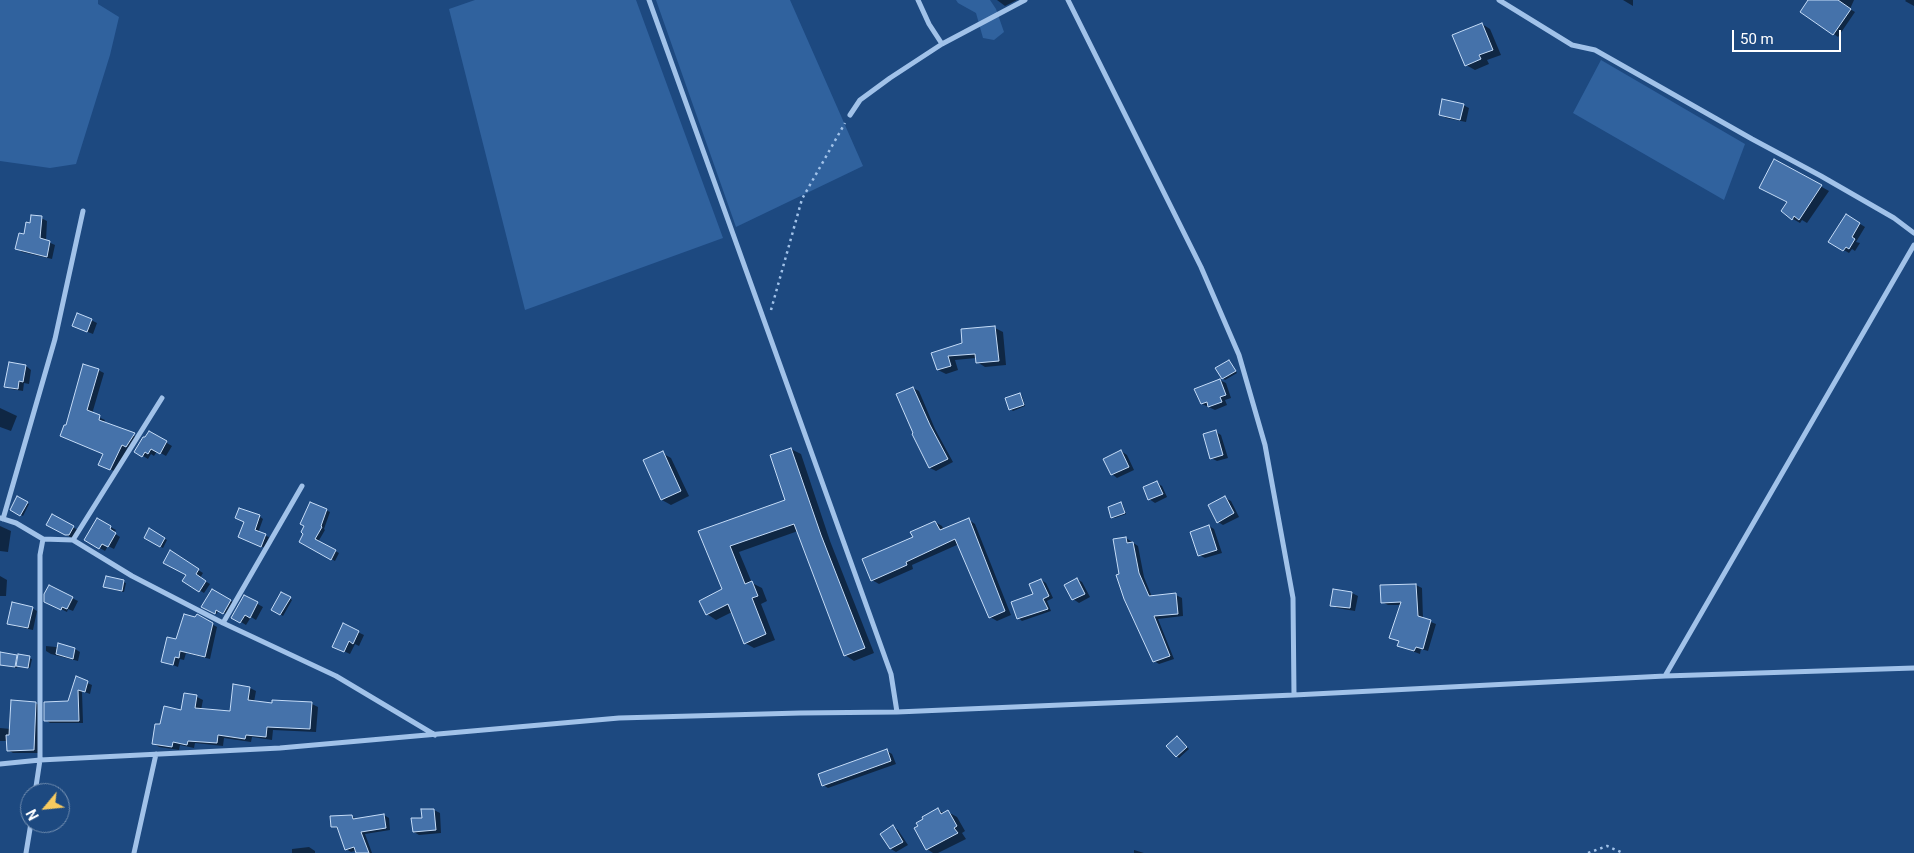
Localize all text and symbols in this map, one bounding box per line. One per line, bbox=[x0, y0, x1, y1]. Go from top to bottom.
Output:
scale bar bbox=[1734, 20, 1843, 52]
text: 50 m bbox=[1740, 30, 1774, 48]
north arrow bbox=[20, 783, 70, 833]
text: N bbox=[23, 806, 42, 823]

